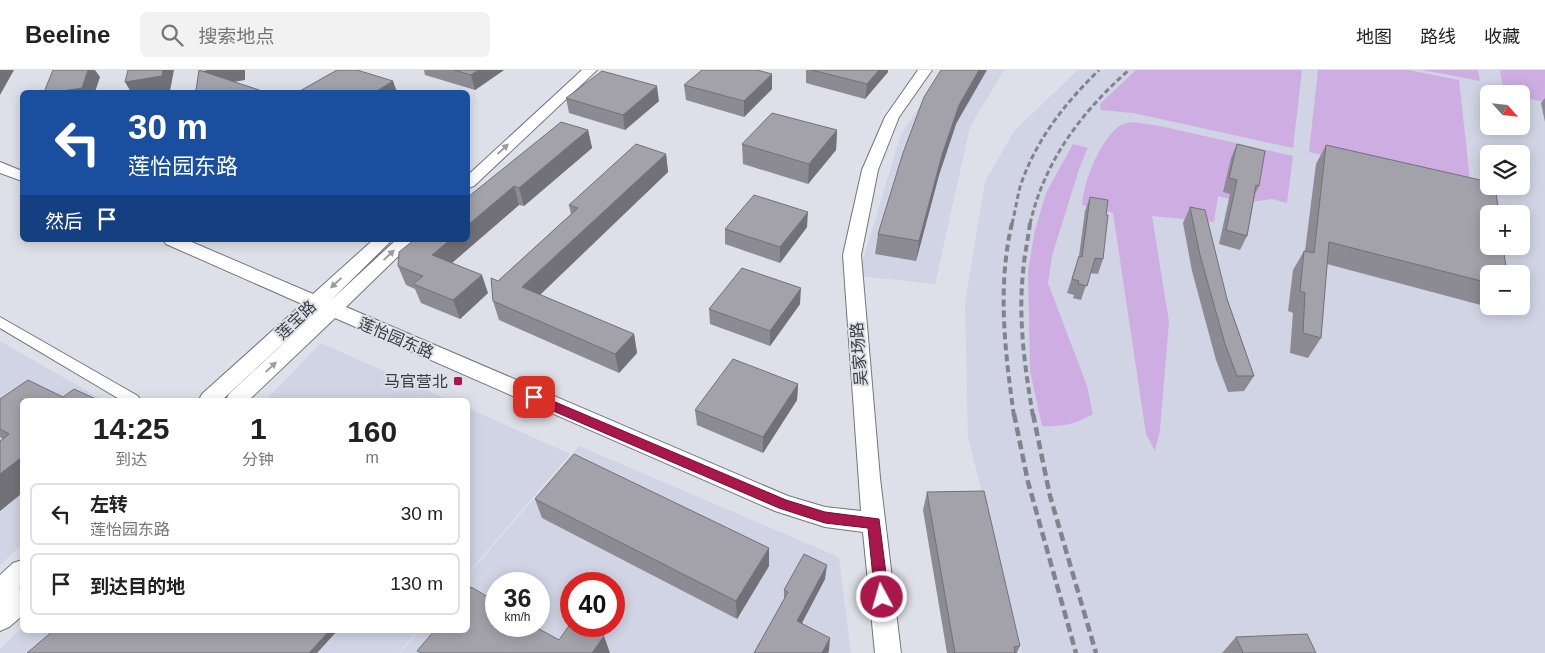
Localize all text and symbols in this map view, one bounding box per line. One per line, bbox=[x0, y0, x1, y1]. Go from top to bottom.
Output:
search box bbox=[140, 12, 490, 57]
text: Beeline bbox=[25, 21, 110, 48]
icon: search bbox=[158, 21, 186, 49]
text: 搜索地点 bbox=[198, 26, 274, 47]
text: 地图 bbox=[1356, 27, 1392, 47]
text: 路线 bbox=[1420, 27, 1456, 47]
text: 收藏 bbox=[1484, 27, 1520, 47]
north arrow bbox=[1480, 85, 1530, 135]
map controls bbox=[1480, 85, 1530, 315]
text: 30 m bbox=[128, 107, 208, 146]
icon: left bbox=[45, 110, 110, 175]
one-way arrow bbox=[497, 143, 509, 155]
button: layers bbox=[1480, 145, 1530, 195]
text: 莲怡园东路 bbox=[128, 154, 238, 179]
icon: arrive bbox=[93, 205, 121, 233]
button: + bbox=[1480, 205, 1530, 255]
text: 然后 bbox=[45, 211, 83, 232]
one-way arrow bbox=[383, 249, 395, 261]
button: − bbox=[1480, 265, 1530, 315]
one-way arrow bbox=[330, 277, 342, 289]
street label: 莲宝路 bbox=[273, 297, 319, 343]
street label: 莲怡园东路 bbox=[356, 315, 436, 361]
street label: 吴家场路 bbox=[848, 321, 870, 387]
one-way arrow bbox=[265, 361, 277, 373]
place label: 马官营北 bbox=[384, 373, 448, 390]
marker: 马官营北 bbox=[452, 375, 464, 387]
pin bbox=[513, 376, 555, 418]
icon: arrive bbox=[520, 383, 548, 411]
text: 14:25 bbox=[93, 412, 170, 445]
text: 1 bbox=[250, 412, 267, 445]
text: 160 bbox=[347, 415, 397, 448]
text: m bbox=[366, 449, 379, 466]
text: 到达 bbox=[115, 451, 147, 468]
text: 分钟 bbox=[242, 451, 274, 468]
text: 左转 bbox=[90, 494, 128, 515]
icon: left bbox=[47, 500, 75, 528]
text: 30 m bbox=[401, 503, 443, 524]
text: 莲怡园东路 bbox=[90, 521, 170, 538]
icon: arrive bbox=[47, 570, 75, 598]
position arrow bbox=[855, 570, 907, 622]
speed limit sign: 40 bbox=[560, 572, 625, 637]
text: 130 m bbox=[390, 573, 443, 594]
text: 到达目的地 bbox=[90, 576, 185, 597]
text: 36 bbox=[504, 584, 531, 612]
text: km/h bbox=[504, 610, 531, 624]

